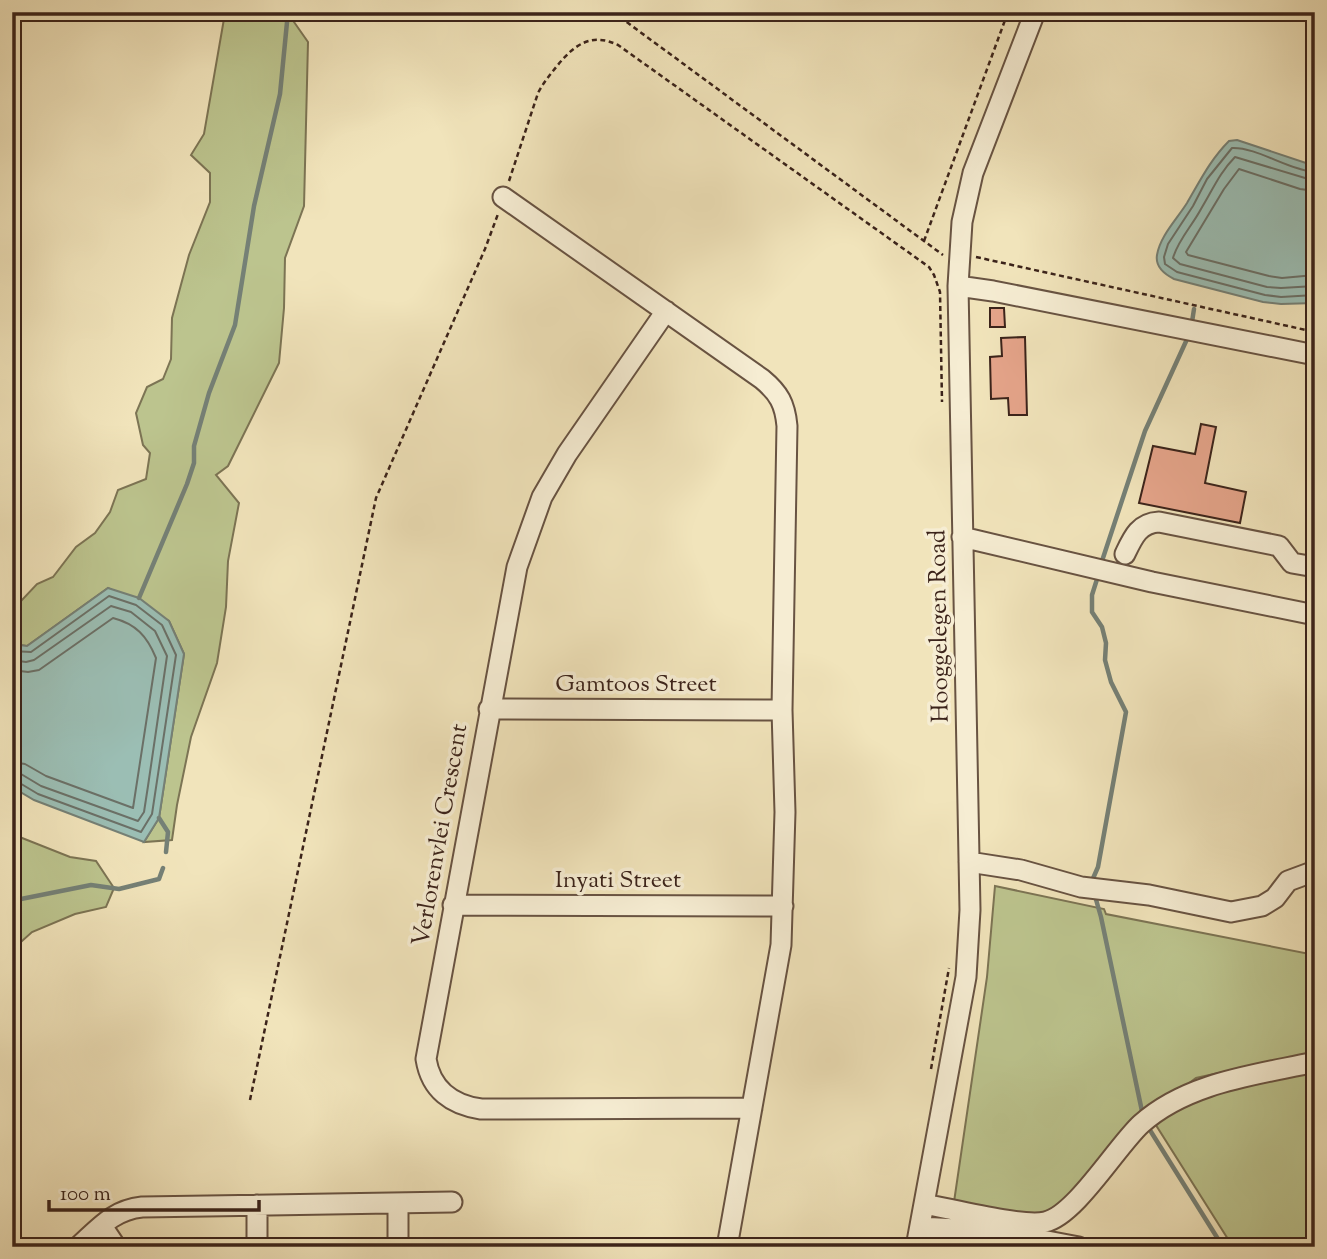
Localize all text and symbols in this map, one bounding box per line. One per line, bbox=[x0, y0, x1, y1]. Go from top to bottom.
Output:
street label: Hooggelegen Road bbox=[921, 529, 959, 723]
street label: Gamtoos Street bbox=[555, 668, 717, 702]
street label: Verlorenvlei Crescent bbox=[405, 721, 477, 949]
street label: Inyati Street bbox=[555, 864, 681, 898]
scale bar bbox=[49, 1168, 259, 1212]
text: 100 m bbox=[60, 1180, 111, 1210]

